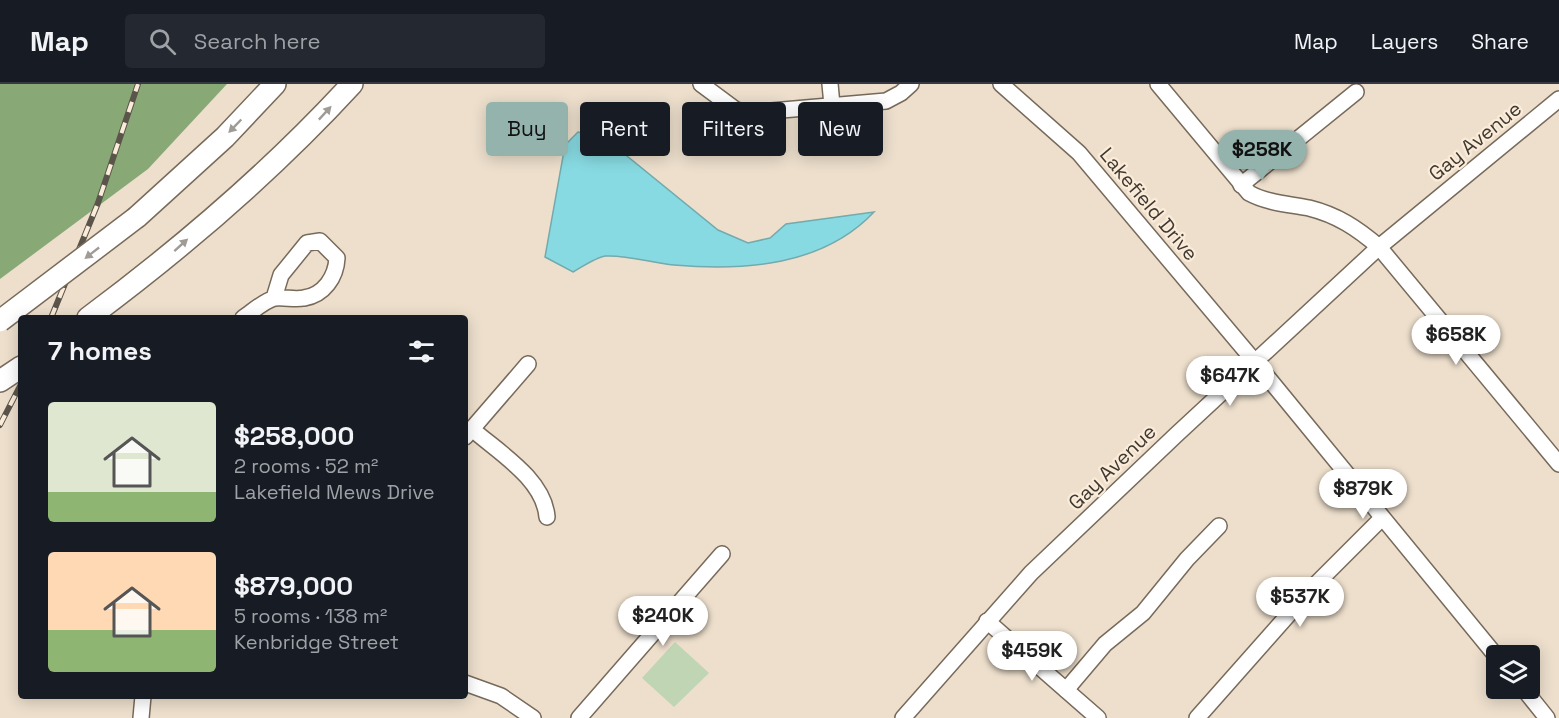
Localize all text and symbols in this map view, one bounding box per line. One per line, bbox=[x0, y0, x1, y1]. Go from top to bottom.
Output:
search box bbox=[125, 14, 545, 68]
text: Map bbox=[30, 23, 89, 59]
icon: search bbox=[146, 25, 179, 58]
text: Search here bbox=[194, 27, 321, 55]
text: Map bbox=[1294, 28, 1338, 55]
text: Layers bbox=[1371, 28, 1438, 55]
text: Share bbox=[1471, 28, 1529, 55]
street label: Gay Avenue bbox=[1423, 96, 1527, 186]
chip: Buy bbox=[486, 102, 568, 156]
chip: Rent bbox=[580, 102, 670, 156]
chip: Filters bbox=[682, 102, 786, 156]
chip: New bbox=[798, 102, 883, 156]
one-way arrow bbox=[318, 106, 332, 121]
one-way arrow bbox=[228, 119, 242, 134]
pin: $258K bbox=[1220, 130, 1304, 181]
text: $258K bbox=[1232, 136, 1292, 162]
street label: Lakefield Drive bbox=[1094, 142, 1204, 266]
one-way arrow bbox=[174, 238, 189, 252]
one-way arrow bbox=[84, 247, 99, 259]
pin: $658K bbox=[1414, 315, 1498, 366]
text: $658K bbox=[1426, 321, 1487, 347]
text: 7 homes bbox=[48, 334, 152, 368]
icon: filters bbox=[405, 335, 438, 368]
pin: $647K bbox=[1188, 356, 1272, 407]
text: $647K bbox=[1200, 362, 1260, 388]
text: $258,000 bbox=[234, 419, 354, 453]
street label: Gay Avenue bbox=[1063, 419, 1161, 515]
icon: home bbox=[96, 426, 168, 498]
text: 2 rooms · 52 m² bbox=[234, 453, 378, 479]
pin: $879K bbox=[1321, 469, 1405, 520]
text: $879K bbox=[1333, 475, 1393, 501]
text: Lakefield Mews Drive bbox=[234, 479, 435, 505]
text: $879,000 bbox=[234, 569, 353, 603]
icon: home bbox=[96, 576, 168, 648]
pin: $537K bbox=[1258, 577, 1342, 628]
text: $537K bbox=[1270, 583, 1330, 609]
pin: $240K bbox=[621, 596, 705, 647]
text: $240K bbox=[632, 602, 694, 628]
text: 5 rooms · 138 m² bbox=[234, 603, 387, 629]
text: Kenbridge Street bbox=[234, 629, 399, 655]
pin: $459K bbox=[990, 631, 1074, 682]
text: $459K bbox=[1001, 637, 1063, 663]
map controls bbox=[1486, 645, 1540, 699]
button: layers bbox=[1486, 645, 1540, 699]

